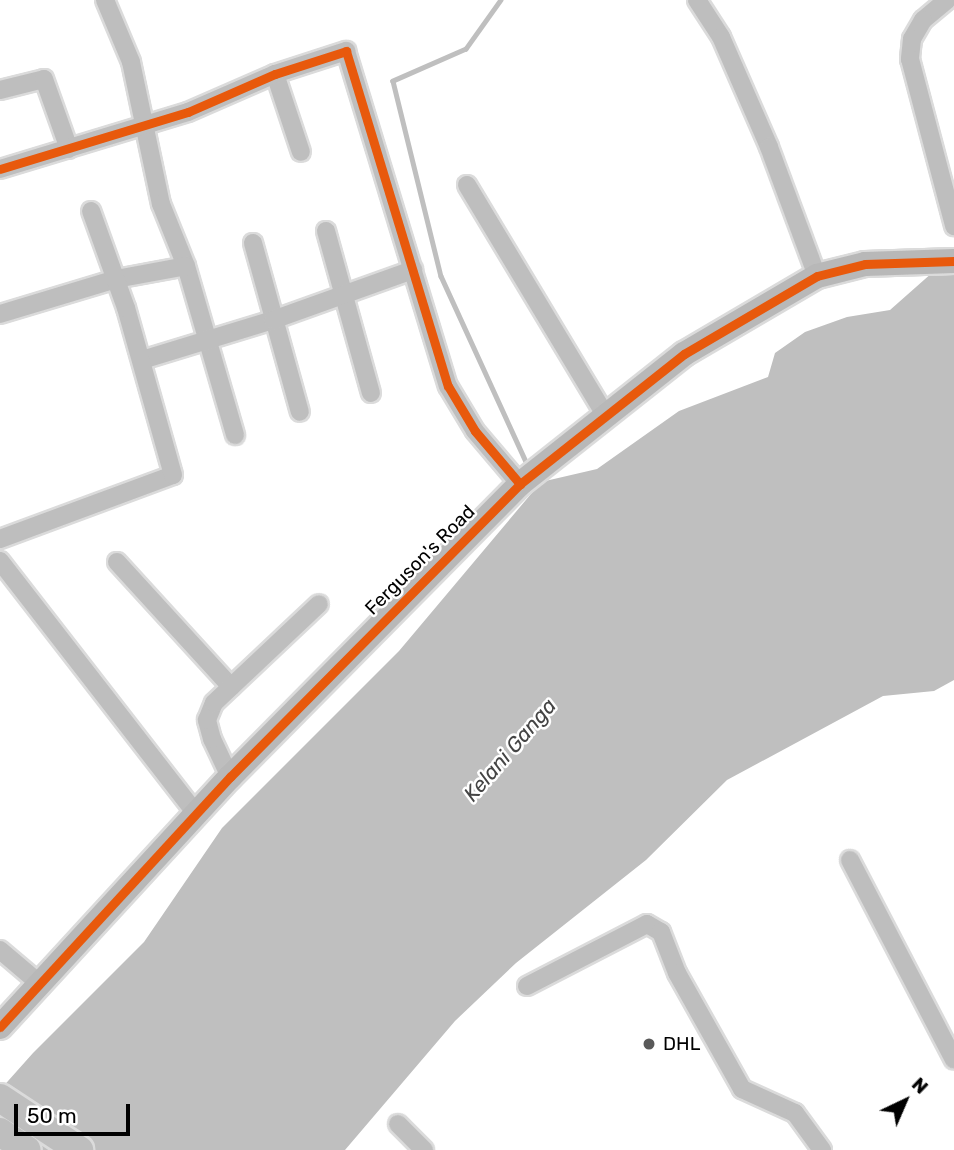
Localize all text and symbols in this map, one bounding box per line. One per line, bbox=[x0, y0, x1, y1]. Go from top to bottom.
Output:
street label: Ferguson's Road bbox=[360, 500, 480, 620]
water label: Kelani Ganga bbox=[459, 693, 561, 807]
place label: DHL bbox=[663, 1033, 700, 1055]
marker: DHL bbox=[641, 1036, 657, 1052]
north arrow bbox=[870, 1066, 940, 1136]
text: N bbox=[907, 1073, 933, 1099]
scale bar bbox=[18, 1090, 133, 1134]
text: 50 m bbox=[27, 1103, 77, 1128]

